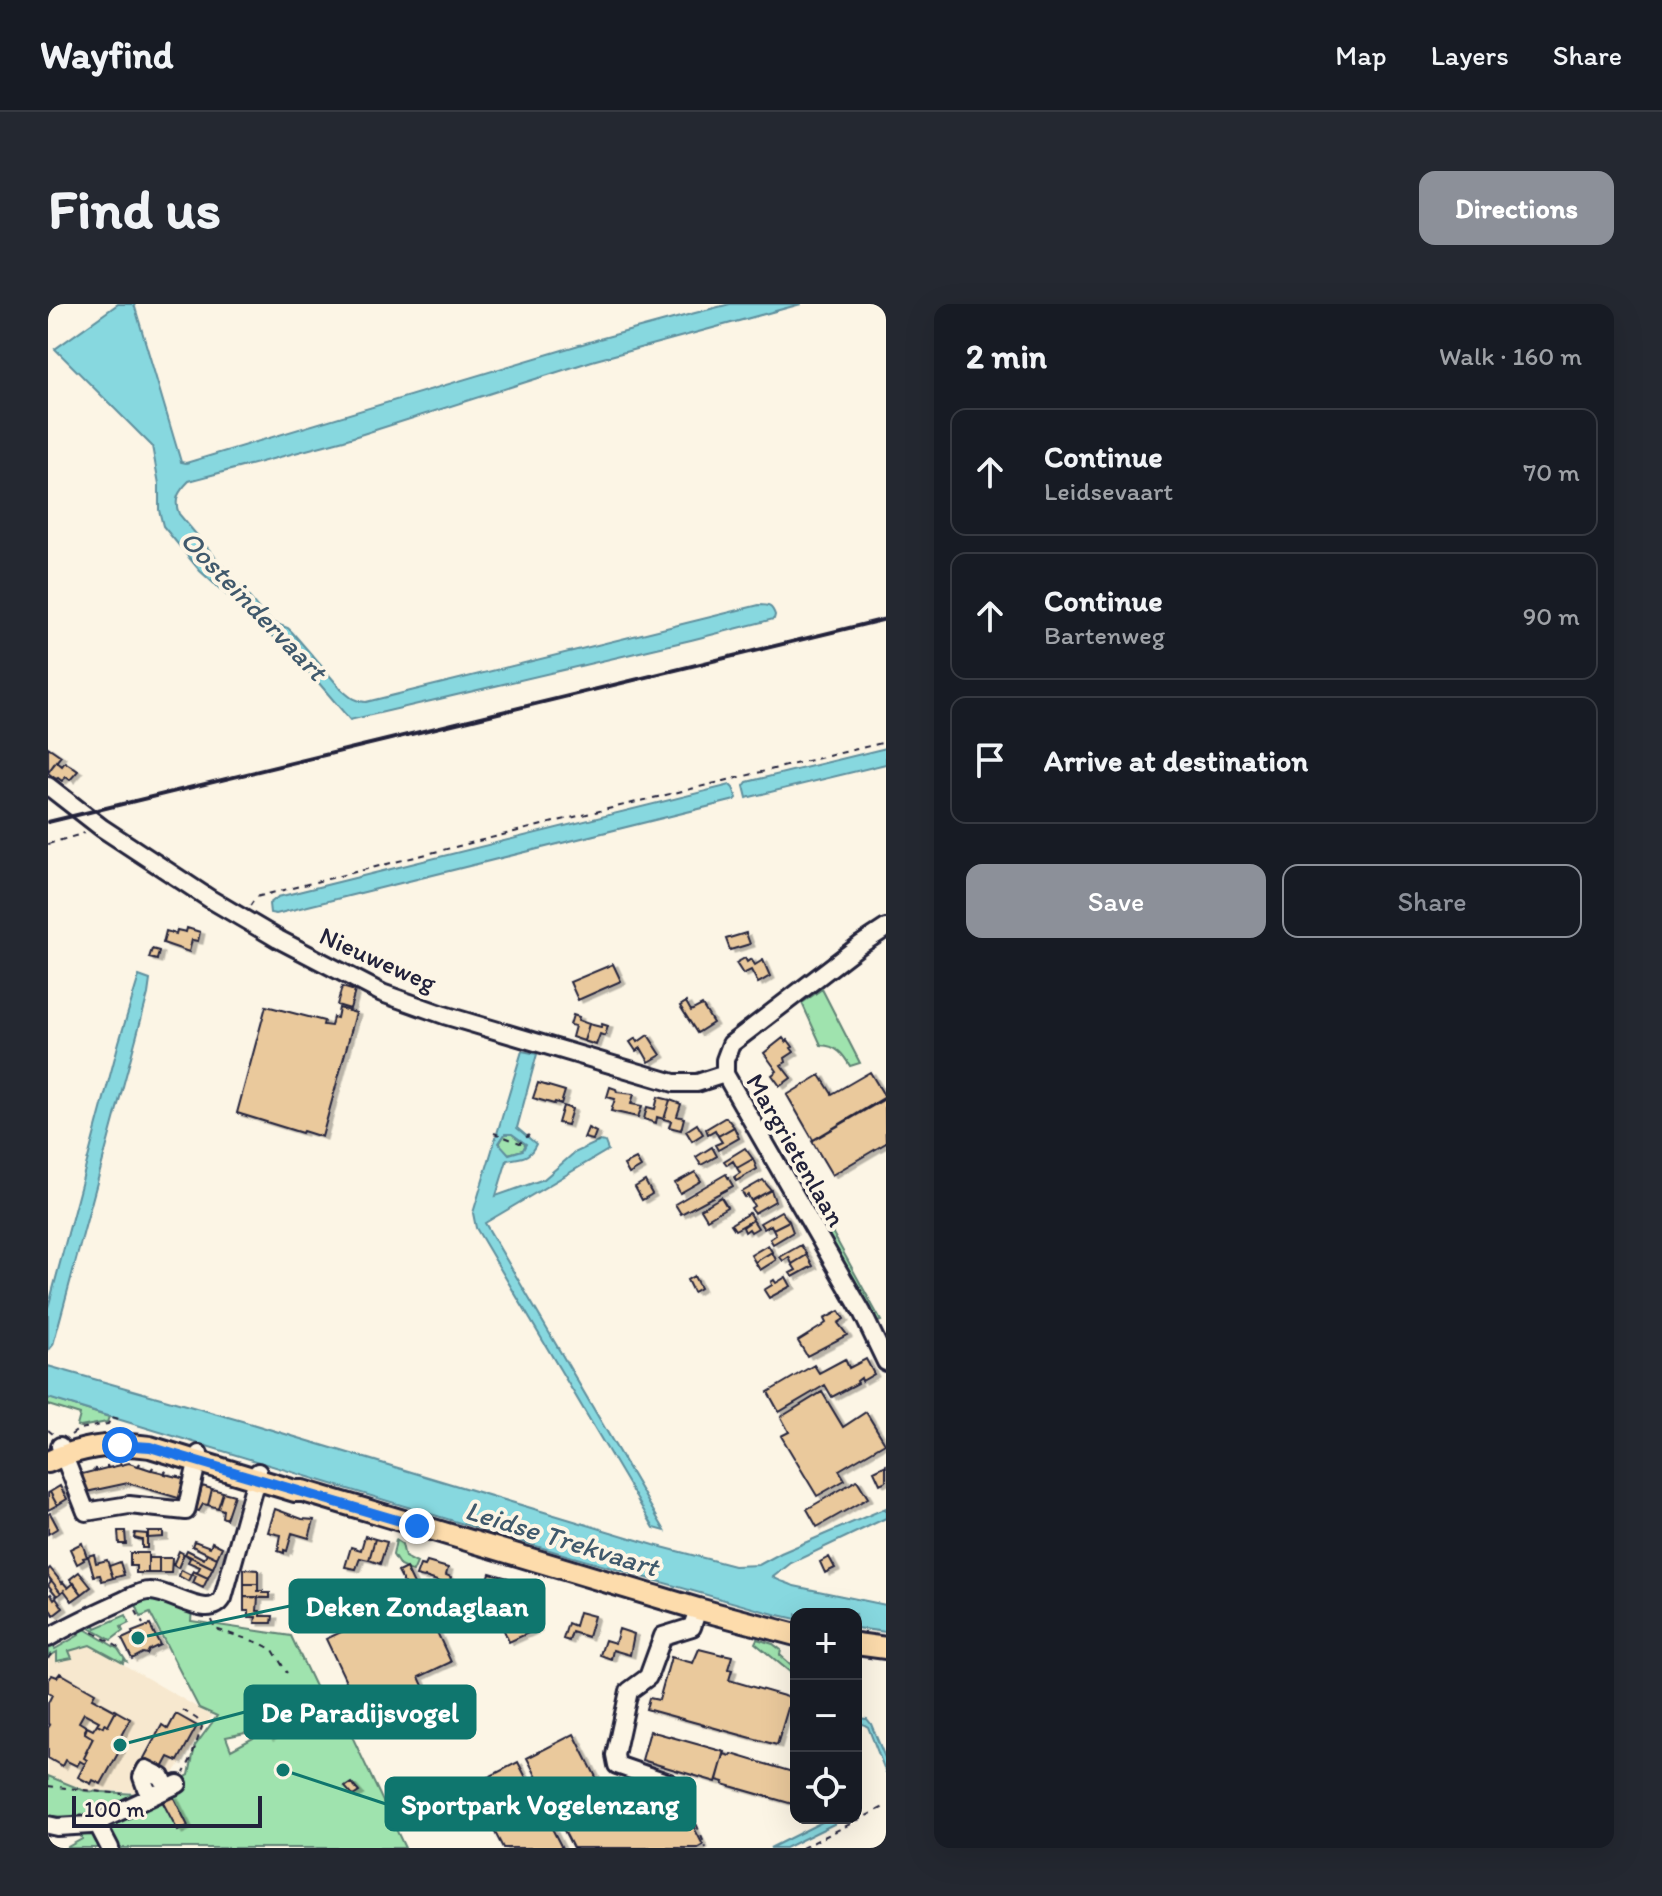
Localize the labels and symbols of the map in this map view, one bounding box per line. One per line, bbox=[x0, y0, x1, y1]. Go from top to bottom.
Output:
water label: Oosteindervaart bbox=[174, 523, 336, 689]
street label: Nieuweweg bbox=[315, 919, 442, 999]
street label: Margrietenlaan bbox=[739, 1068, 853, 1232]
route start bbox=[102, 1427, 138, 1463]
water label: Leidse Trekvaart bbox=[461, 1493, 665, 1584]
route end bbox=[399, 1508, 435, 1544]
callout: Deken Zondaglaan bbox=[290, 1580, 544, 1632]
text: Deken Zondaglaan bbox=[305, 1589, 529, 1623]
callout: De Paradijsvogel bbox=[245, 1686, 475, 1738]
text: De Paradijsvogel bbox=[261, 1695, 459, 1729]
callout: Sportpark Vogelenzang bbox=[386, 1778, 695, 1830]
text: Sportpark Vogelenzang bbox=[401, 1787, 680, 1821]
scale bar bbox=[72, 1792, 262, 1828]

